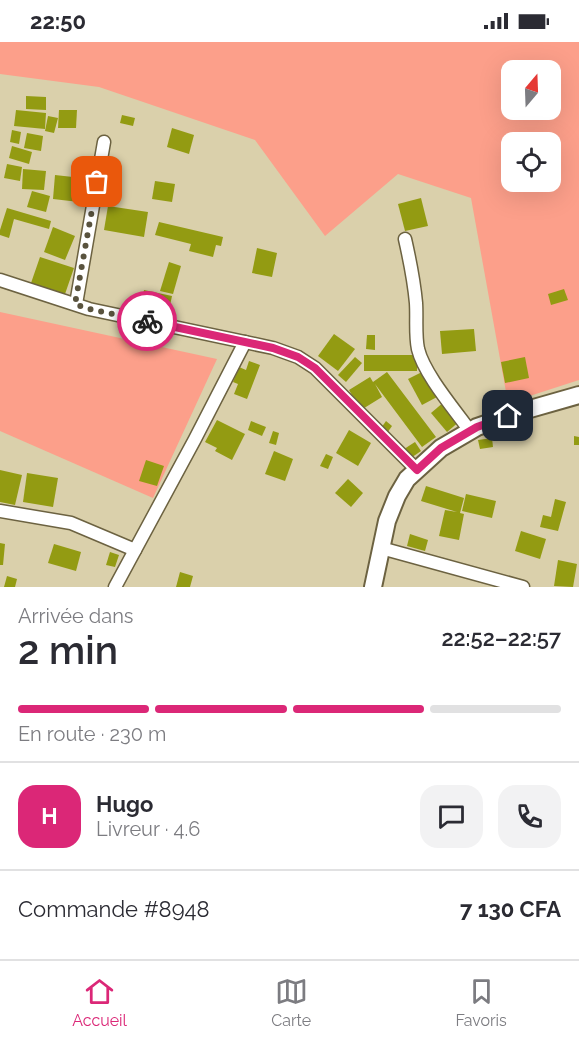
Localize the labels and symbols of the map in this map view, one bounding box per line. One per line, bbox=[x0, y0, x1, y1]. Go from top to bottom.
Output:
north arrow bbox=[501, 60, 561, 120]
pin bbox=[71, 156, 122, 207]
courier bbox=[117, 291, 177, 351]
pin bbox=[482, 390, 533, 441]

